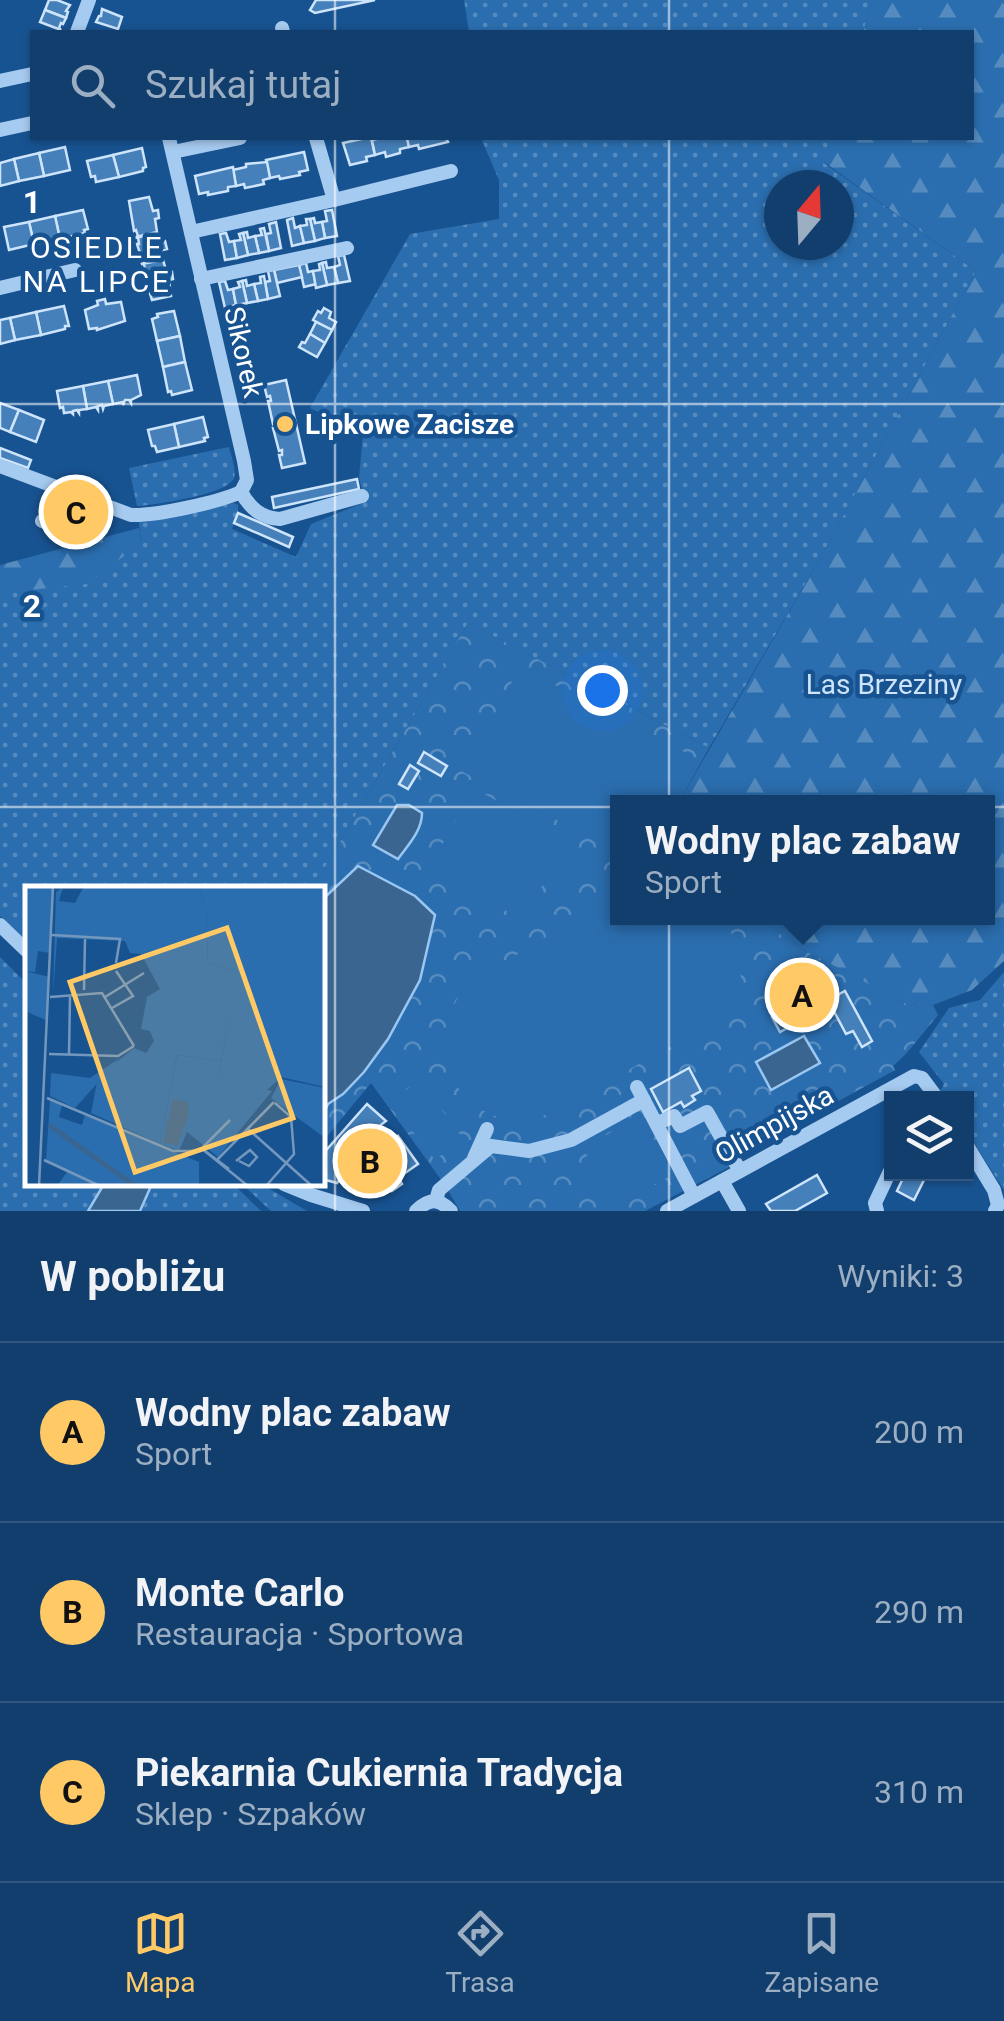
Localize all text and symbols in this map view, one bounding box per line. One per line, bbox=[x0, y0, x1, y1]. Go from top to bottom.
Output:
search box bbox=[30, 30, 974, 140]
icon: search bbox=[65, 58, 120, 113]
text: Szukaj tutaj bbox=[145, 63, 341, 107]
north arrow bbox=[764, 170, 854, 260]
text: 1 bbox=[23, 183, 41, 221]
district label: OSIEDLE NA LIPCE bbox=[23, 230, 171, 299]
street label: Sikorek bbox=[217, 304, 270, 401]
place label: Lipkowe Zacisze bbox=[305, 408, 514, 441]
marker: Lipkowe Zacisze bbox=[274, 413, 296, 435]
pin: C bbox=[44, 474, 108, 550]
text: 2 bbox=[23, 587, 41, 625]
your location bbox=[577, 665, 628, 716]
park label: Las Brzeziny bbox=[806, 668, 962, 701]
popup bbox=[610, 795, 995, 925]
text: Wodny plac zabaw bbox=[645, 819, 960, 863]
text: Sport bbox=[645, 863, 722, 901]
inset map bbox=[25, 886, 325, 1186]
pin: A bbox=[770, 958, 834, 1032]
street label: Olimpijska bbox=[709, 1078, 839, 1171]
map controls bbox=[884, 1091, 974, 1181]
button: layers bbox=[884, 1091, 974, 1181]
pin: B bbox=[338, 1124, 402, 1198]
text: W pobliżu bbox=[40, 1252, 225, 1301]
text: Wyniki: 3 bbox=[837, 1257, 964, 1295]
text: Wodny plac zabaw bbox=[135, 1391, 451, 1435]
text: A bbox=[62, 1413, 83, 1451]
text: 200 m bbox=[874, 1413, 964, 1451]
text: Sport bbox=[135, 1435, 212, 1473]
text: Monte Carlo bbox=[135, 1571, 344, 1615]
text: B bbox=[62, 1593, 83, 1631]
text: 290 m bbox=[874, 1593, 964, 1631]
text: Restauracja · Sportowa bbox=[135, 1615, 464, 1653]
text: Piekarnia Cukiernia Tradycja bbox=[135, 1751, 623, 1795]
text: C bbox=[62, 1773, 83, 1811]
text: 310 m bbox=[874, 1773, 964, 1811]
text: Sklep · Szpaków bbox=[135, 1795, 366, 1833]
tab: Mapa bbox=[125, 1906, 196, 1999]
tab: Trasa bbox=[445, 1906, 515, 1999]
tab: Zapisane bbox=[765, 1906, 879, 1999]

